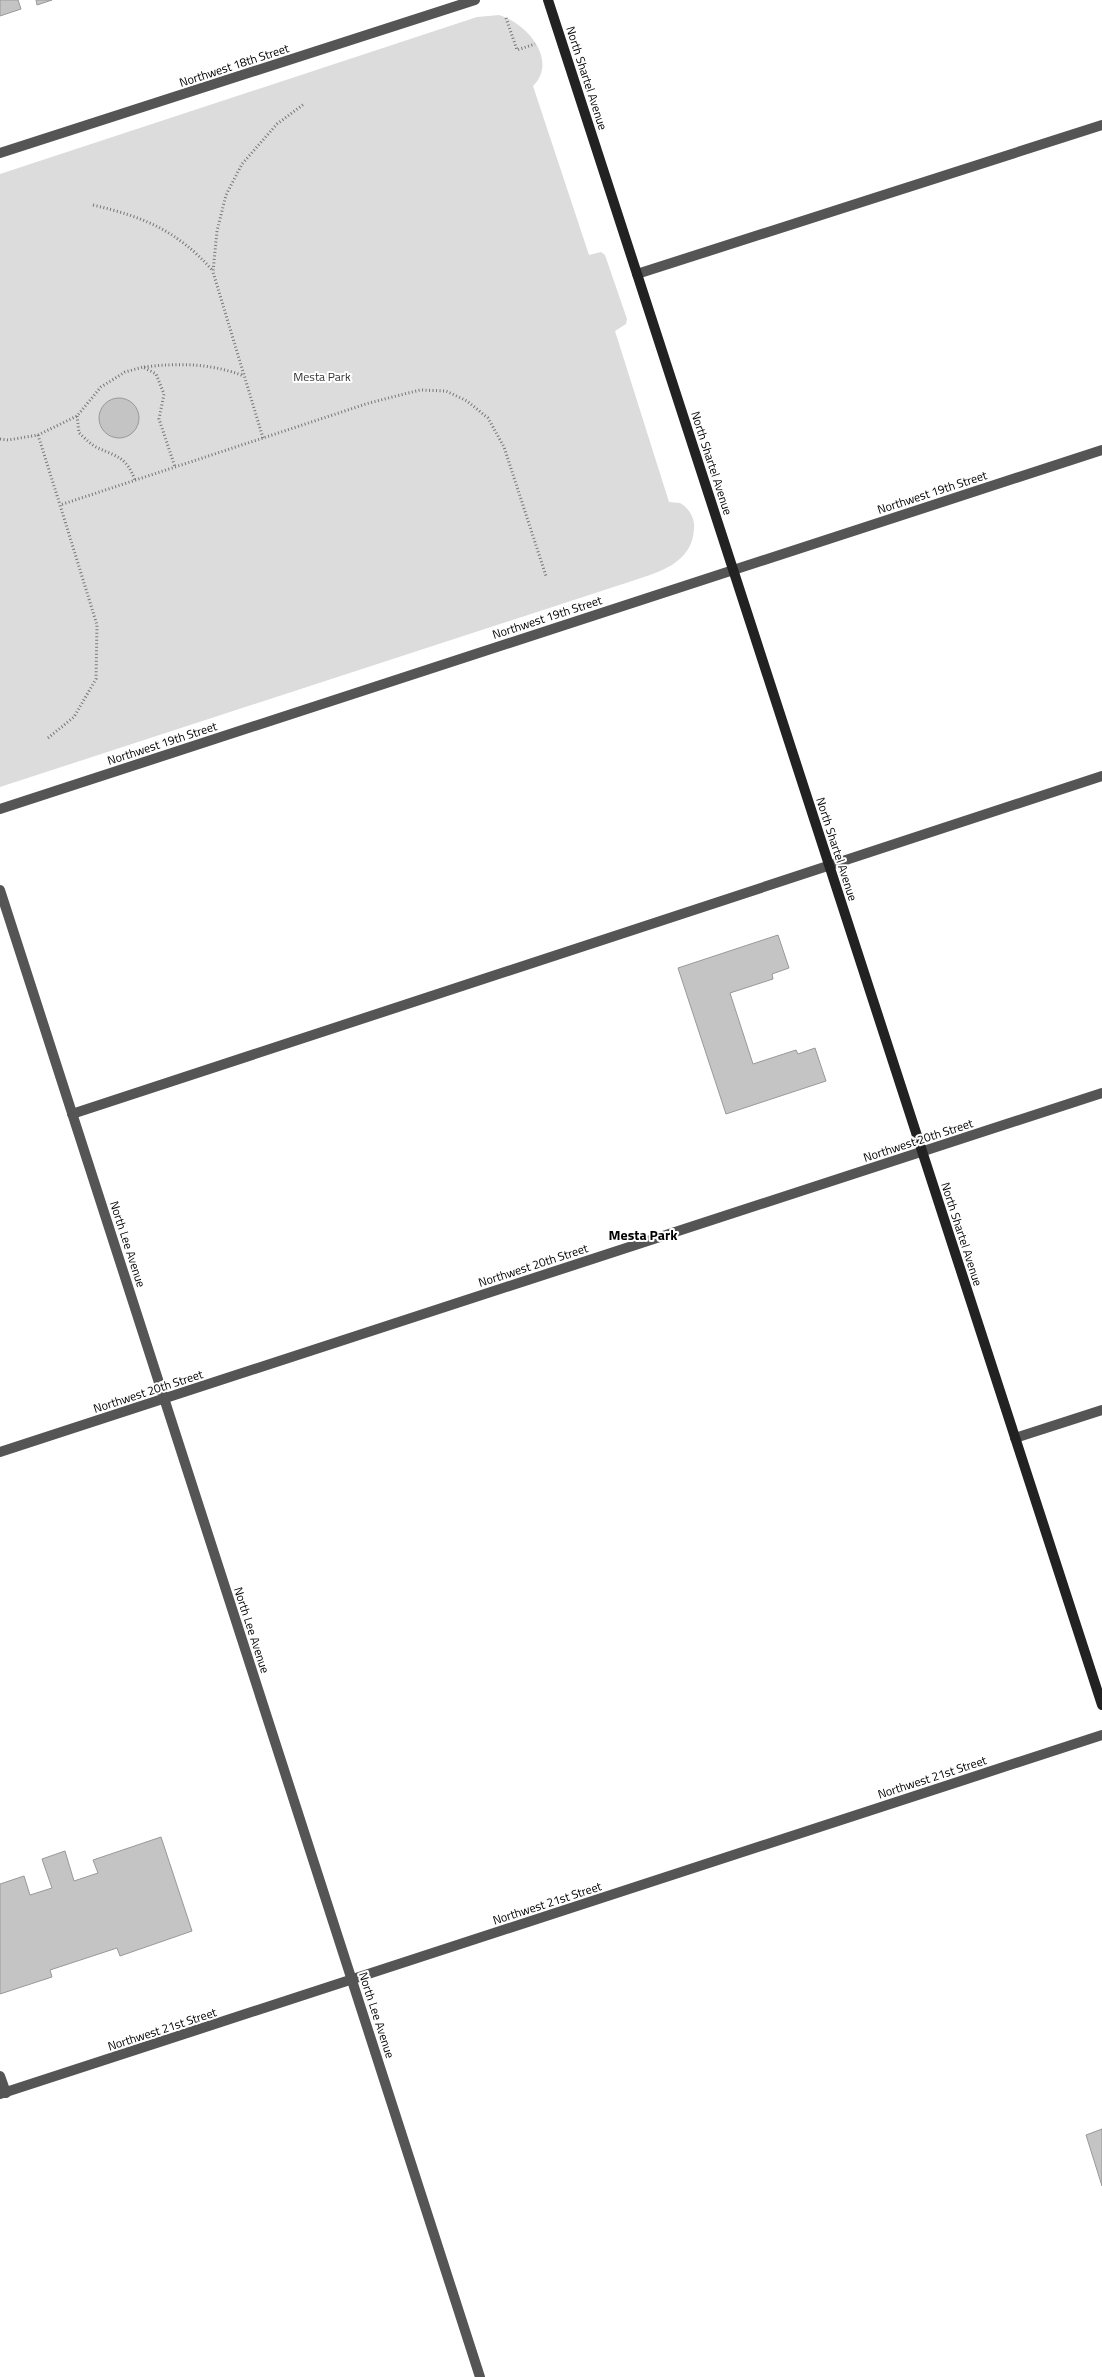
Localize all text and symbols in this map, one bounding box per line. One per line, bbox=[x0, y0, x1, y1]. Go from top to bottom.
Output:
street label: North Shartel Avenue bbox=[561, 24, 613, 132]
street label: Northwest 18th Street bbox=[177, 38, 292, 92]
park label: Mesta Park bbox=[293, 367, 351, 386]
street label: North Shartel Avenue bbox=[686, 409, 738, 517]
street label: Northwest 19th Street bbox=[875, 465, 990, 519]
street label: Northwest 19th Street bbox=[490, 590, 605, 644]
street label: Northwest 19th Street bbox=[105, 716, 220, 770]
street label: North Shartel Avenue bbox=[811, 795, 863, 903]
street label: Northwest 20th Street bbox=[861, 1113, 976, 1167]
street label: North Shartel Avenue bbox=[936, 1180, 988, 1288]
street label: North Lee Avenue bbox=[105, 1198, 151, 1290]
district label: Mesta Park bbox=[609, 1224, 678, 1245]
street label: Northwest 20th Street bbox=[476, 1238, 591, 1292]
street label: Northwest 20th Street bbox=[91, 1364, 206, 1418]
street label: North Lee Avenue bbox=[229, 1584, 275, 1676]
street label: Northwest 21st Street bbox=[875, 1750, 990, 1804]
street label: Northwest 21st Street bbox=[490, 1876, 605, 1930]
street label: North Lee Avenue bbox=[354, 1969, 400, 2061]
street label: Northwest 21st Street bbox=[105, 2002, 220, 2056]

